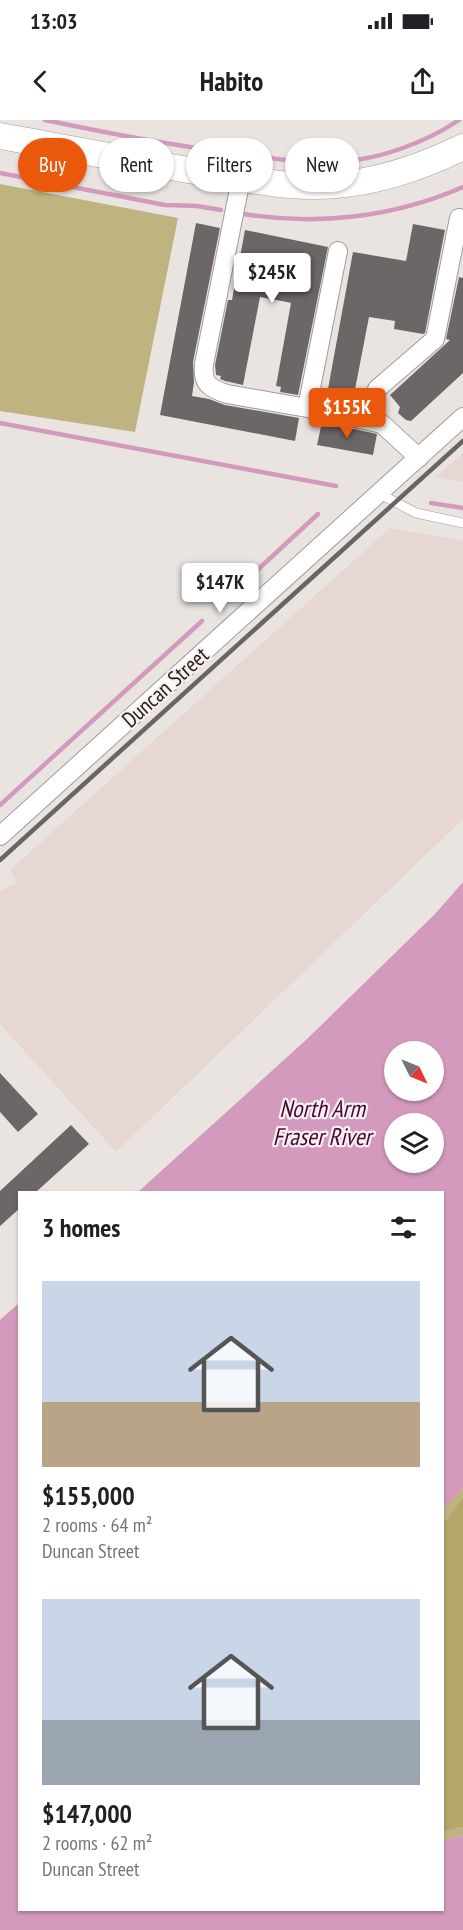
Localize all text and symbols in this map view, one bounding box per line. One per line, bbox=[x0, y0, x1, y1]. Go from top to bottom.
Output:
text: 13:03 bbox=[30, 7, 78, 35]
text: Habito bbox=[200, 64, 263, 98]
icon: back bbox=[24, 65, 57, 98]
icon: share bbox=[406, 65, 439, 98]
chip: Buy bbox=[18, 138, 87, 192]
chip: Rent bbox=[99, 138, 174, 192]
chip: Filters bbox=[186, 138, 273, 192]
chip: New bbox=[285, 138, 359, 192]
pin: $245K bbox=[230, 253, 314, 304]
text: $245K bbox=[248, 259, 296, 285]
pin: $155K bbox=[305, 388, 389, 439]
text: $155K bbox=[323, 394, 371, 420]
pin: $147K bbox=[178, 563, 262, 614]
text: $147K bbox=[196, 569, 244, 595]
street label: Duncan Street bbox=[116, 641, 214, 733]
north arrow bbox=[384, 1041, 444, 1101]
map controls bbox=[384, 1041, 444, 1173]
water label: North Arm Fraser River bbox=[273, 1093, 375, 1152]
button: layers bbox=[384, 1113, 444, 1173]
text: 3 homes bbox=[42, 1211, 120, 1244]
icon: filters bbox=[387, 1211, 420, 1244]
icon: home bbox=[177, 1320, 285, 1428]
text: $155,000 bbox=[42, 1479, 135, 1512]
text: 2 rooms · 64 m² bbox=[42, 1512, 152, 1538]
text: Duncan Street bbox=[42, 1538, 140, 1564]
icon: home bbox=[177, 1638, 285, 1746]
text: $147,000 bbox=[42, 1797, 132, 1830]
text: 2 rooms · 62 m² bbox=[42, 1830, 152, 1856]
text: Duncan Street bbox=[42, 1856, 140, 1882]

